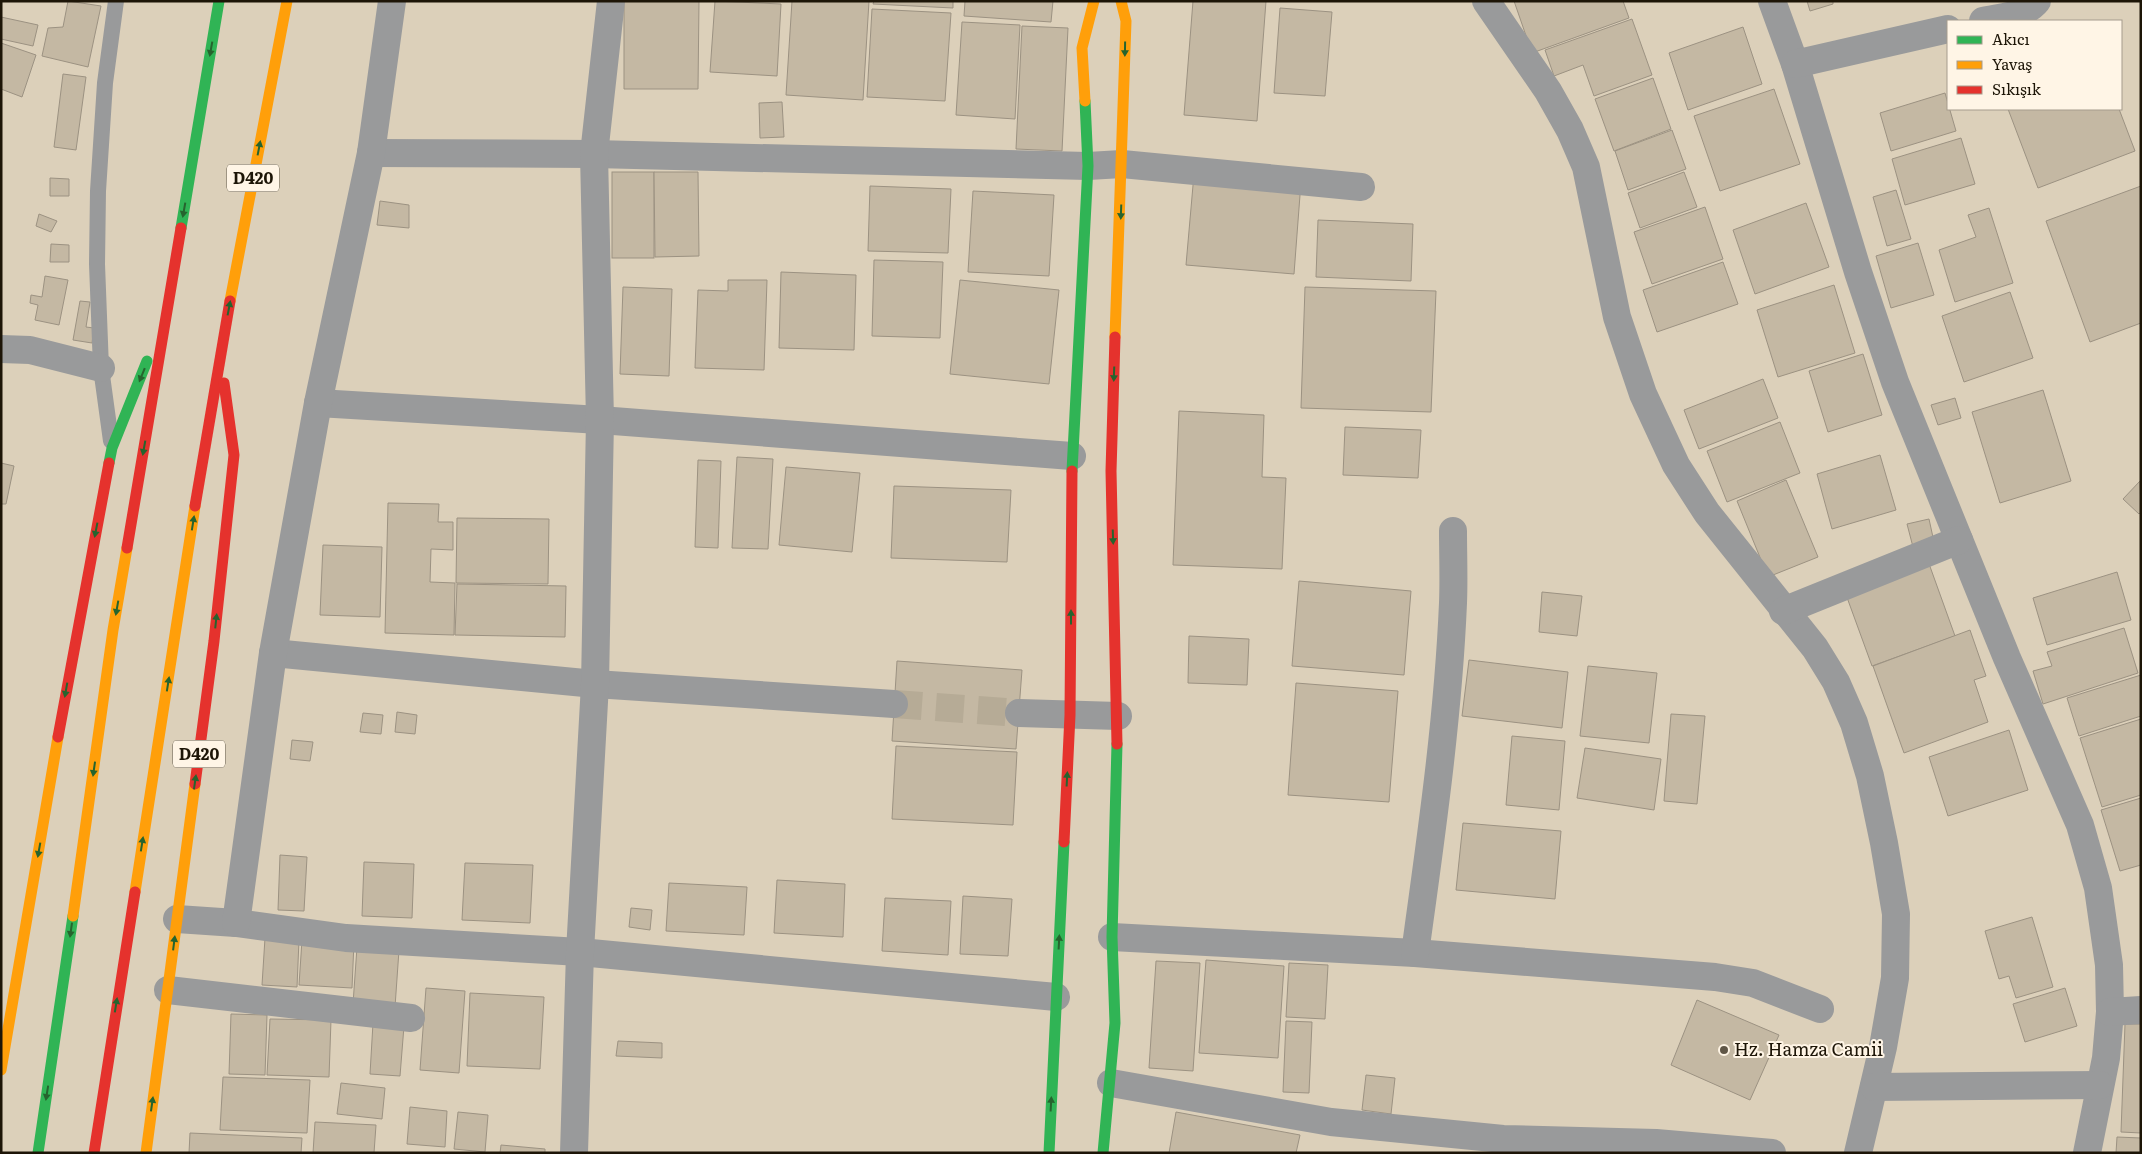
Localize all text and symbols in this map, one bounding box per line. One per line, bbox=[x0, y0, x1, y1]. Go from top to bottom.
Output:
legend bbox=[1947, 20, 2122, 110]
text: Akıcı bbox=[1992, 27, 2030, 50]
one-way arrow bbox=[207, 42, 215, 58]
one-way arrow bbox=[1121, 42, 1129, 58]
text: Yavaş bbox=[1992, 52, 2032, 75]
text: Sıkışık bbox=[1992, 77, 2042, 100]
one-way arrow bbox=[255, 140, 263, 156]
road number: D420 bbox=[227, 164, 279, 192]
one-way arrow bbox=[180, 202, 188, 218]
one-way arrow bbox=[1116, 204, 1124, 220]
one-way arrow bbox=[225, 299, 233, 315]
one-way arrow bbox=[1110, 366, 1118, 382]
one-way arrow bbox=[137, 368, 145, 382]
one-way arrow bbox=[139, 440, 147, 456]
one-way arrow bbox=[190, 515, 198, 531]
one-way arrow bbox=[92, 523, 100, 538]
one-way arrow bbox=[1109, 529, 1117, 545]
one-way arrow bbox=[112, 601, 120, 617]
one-way arrow bbox=[1067, 609, 1075, 625]
one-way arrow bbox=[212, 613, 220, 629]
one-way arrow bbox=[165, 676, 173, 692]
one-way arrow bbox=[62, 682, 70, 698]
road number: D420 bbox=[173, 741, 225, 768]
one-way arrow bbox=[89, 761, 97, 777]
one-way arrow bbox=[1064, 771, 1072, 787]
one-way arrow bbox=[191, 774, 199, 790]
one-way arrow bbox=[139, 836, 147, 852]
one-way arrow bbox=[35, 842, 43, 858]
one-way arrow bbox=[67, 922, 75, 938]
one-way arrow bbox=[1055, 933, 1063, 949]
one-way arrow bbox=[170, 935, 178, 951]
one-way arrow bbox=[113, 996, 121, 1012]
place label: Hz. Hamza Camii bbox=[1734, 1035, 1883, 1062]
marker: Hz. Hamza Camii bbox=[1718, 1044, 1730, 1056]
one-way arrow bbox=[43, 1086, 51, 1102]
one-way arrow bbox=[149, 1096, 157, 1112]
one-way arrow bbox=[1048, 1096, 1056, 1112]

